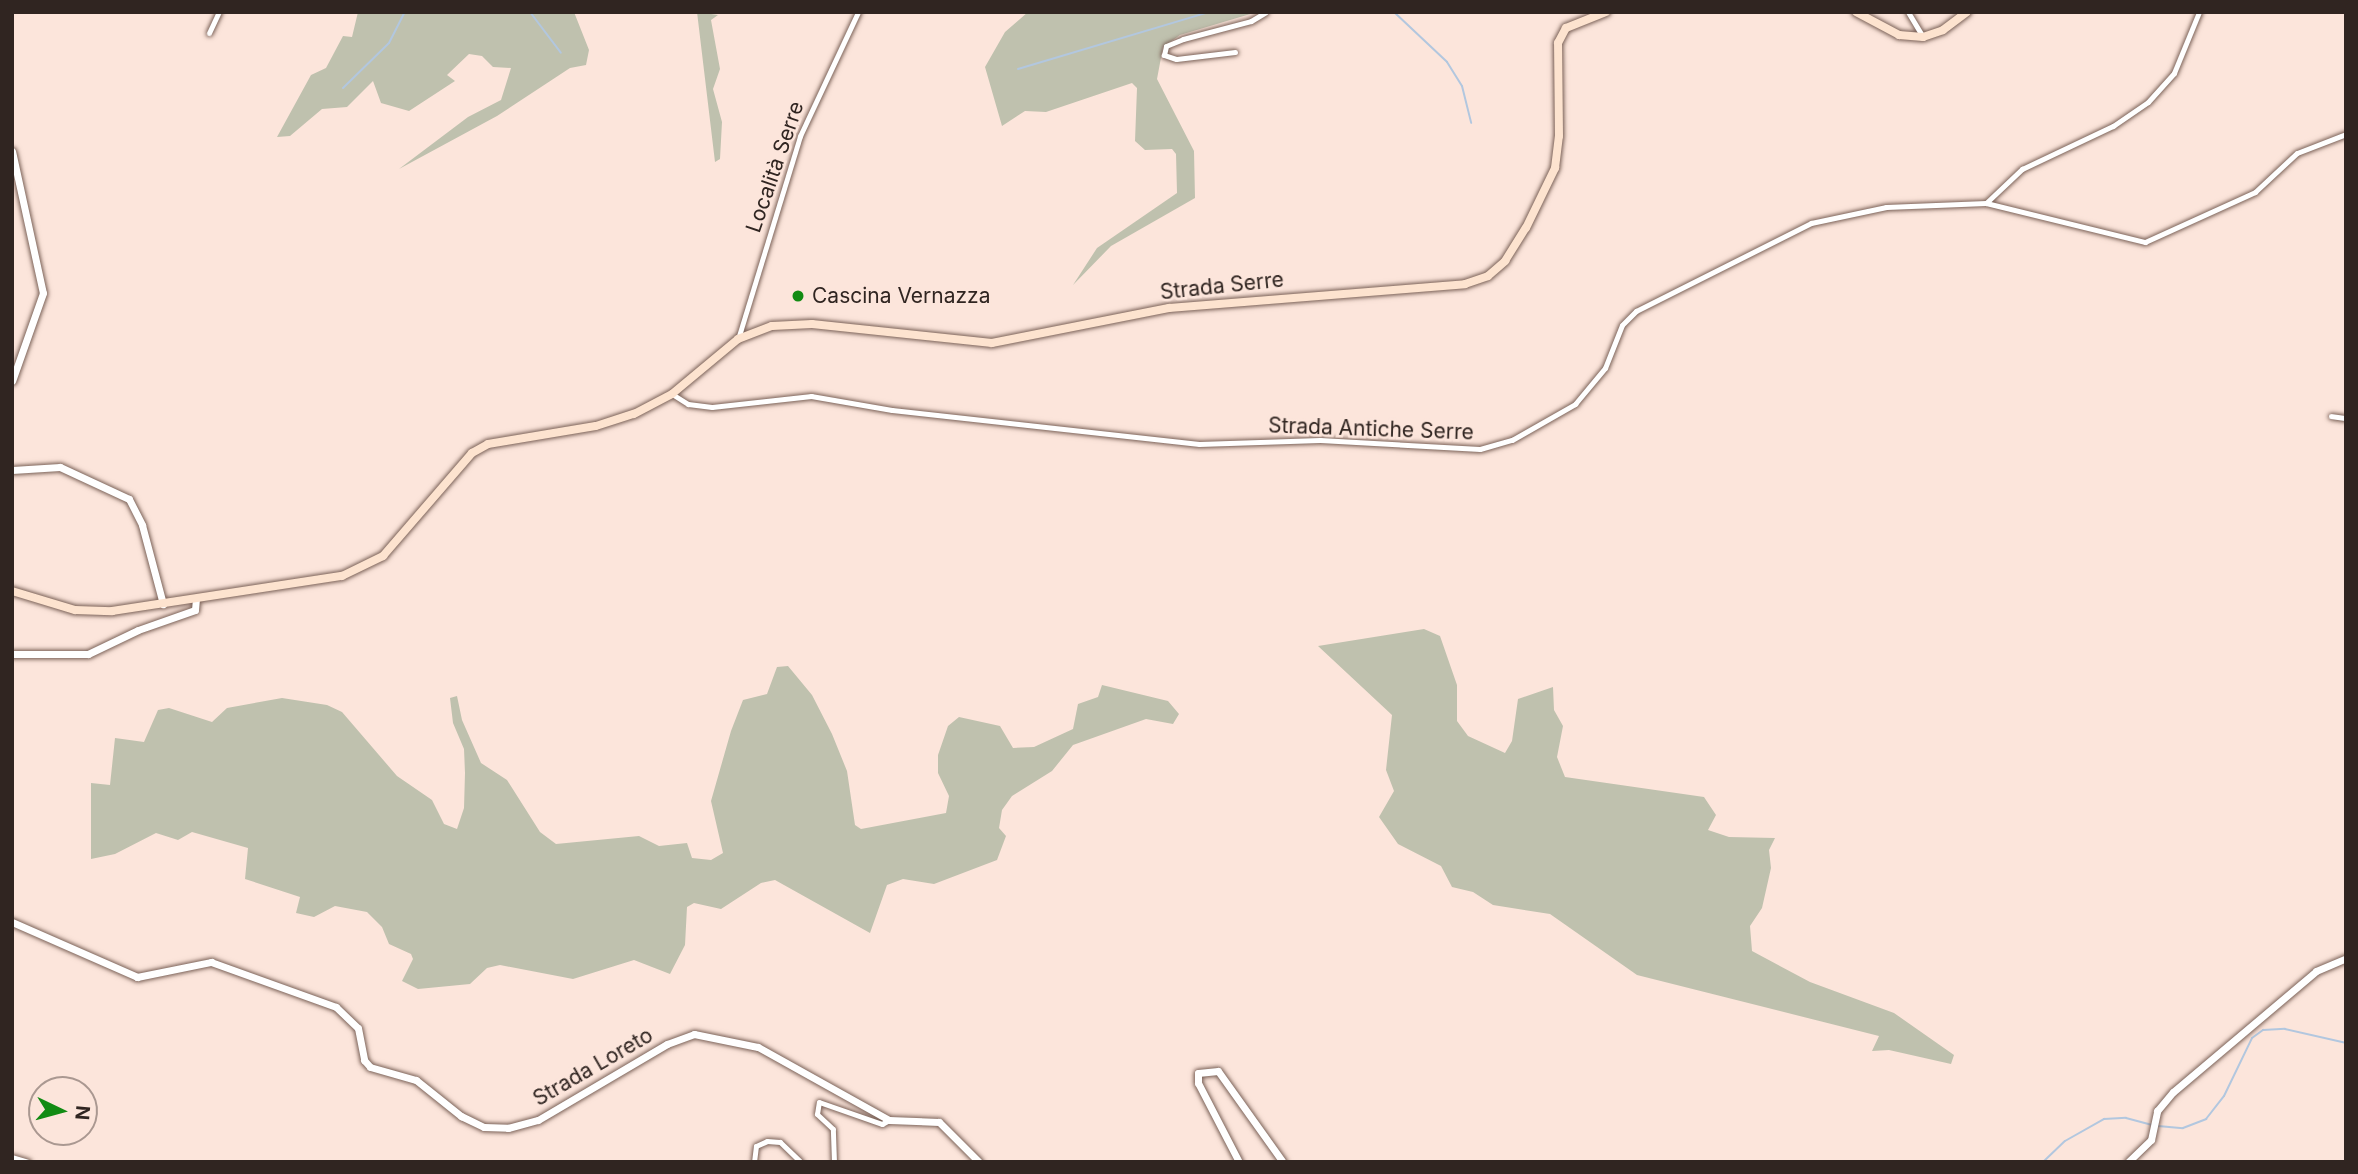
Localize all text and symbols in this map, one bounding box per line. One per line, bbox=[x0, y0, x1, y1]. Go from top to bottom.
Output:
street label: Località Serre bbox=[741, 98, 809, 236]
street label: Strada Serre bbox=[1159, 267, 1285, 305]
place label: Cascina Vernazza bbox=[812, 283, 990, 309]
marker: Cascina Vernazza bbox=[790, 288, 806, 304]
street label: Strada Antiche Serre bbox=[1268, 413, 1474, 445]
street label: Strada Loreto bbox=[529, 1023, 657, 1111]
north arrow bbox=[28, 1076, 98, 1146]
text: N bbox=[70, 1104, 95, 1121]

